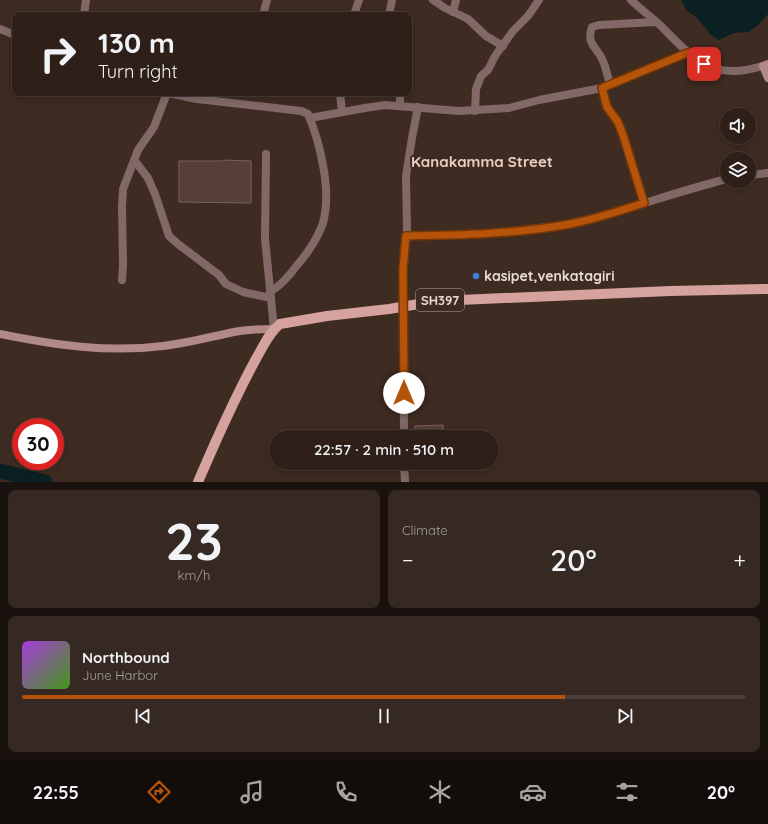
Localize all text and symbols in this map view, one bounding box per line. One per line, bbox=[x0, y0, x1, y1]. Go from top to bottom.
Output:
text: 130 m bbox=[98, 25, 175, 60]
icon: right bbox=[32, 28, 84, 80]
pin bbox=[687, 47, 721, 81]
icon: arrive bbox=[693, 53, 715, 75]
text: Turn right bbox=[98, 60, 178, 83]
map controls bbox=[720, 108, 756, 188]
button: sound bbox=[720, 108, 756, 144]
district label: Kanakamma Street bbox=[411, 152, 553, 171]
button: layers bbox=[720, 152, 756, 188]
place label: kasipet,venkatagiri bbox=[484, 267, 615, 285]
marker: kasipet,venkatagiri bbox=[471, 271, 481, 281]
road number: SH397 bbox=[416, 289, 464, 311]
position arrow bbox=[383, 372, 425, 414]
speed limit sign: 30 bbox=[12, 418, 64, 470]
text: 22:57 · 2 min · 510 m bbox=[314, 440, 454, 459]
text: 23 bbox=[165, 508, 223, 573]
text: Climate bbox=[402, 522, 448, 538]
text: 20° bbox=[550, 541, 597, 579]
text: − bbox=[402, 546, 413, 574]
text: + bbox=[734, 546, 746, 574]
text: km/h bbox=[178, 567, 210, 583]
text: Northbound bbox=[82, 648, 170, 667]
text: June Harbor bbox=[82, 667, 158, 683]
icon: previous bbox=[132, 705, 154, 727]
icon: pause bbox=[373, 705, 395, 727]
icon: next bbox=[614, 705, 636, 727]
icon: directions bbox=[145, 778, 173, 806]
icon: music bbox=[238, 778, 266, 806]
icon: phone bbox=[332, 778, 360, 806]
icon: climate bbox=[426, 778, 454, 806]
icon: car bbox=[519, 778, 547, 806]
icon: filters bbox=[613, 778, 641, 806]
text: 22:55 bbox=[33, 781, 79, 804]
text: 20° bbox=[707, 781, 735, 804]

